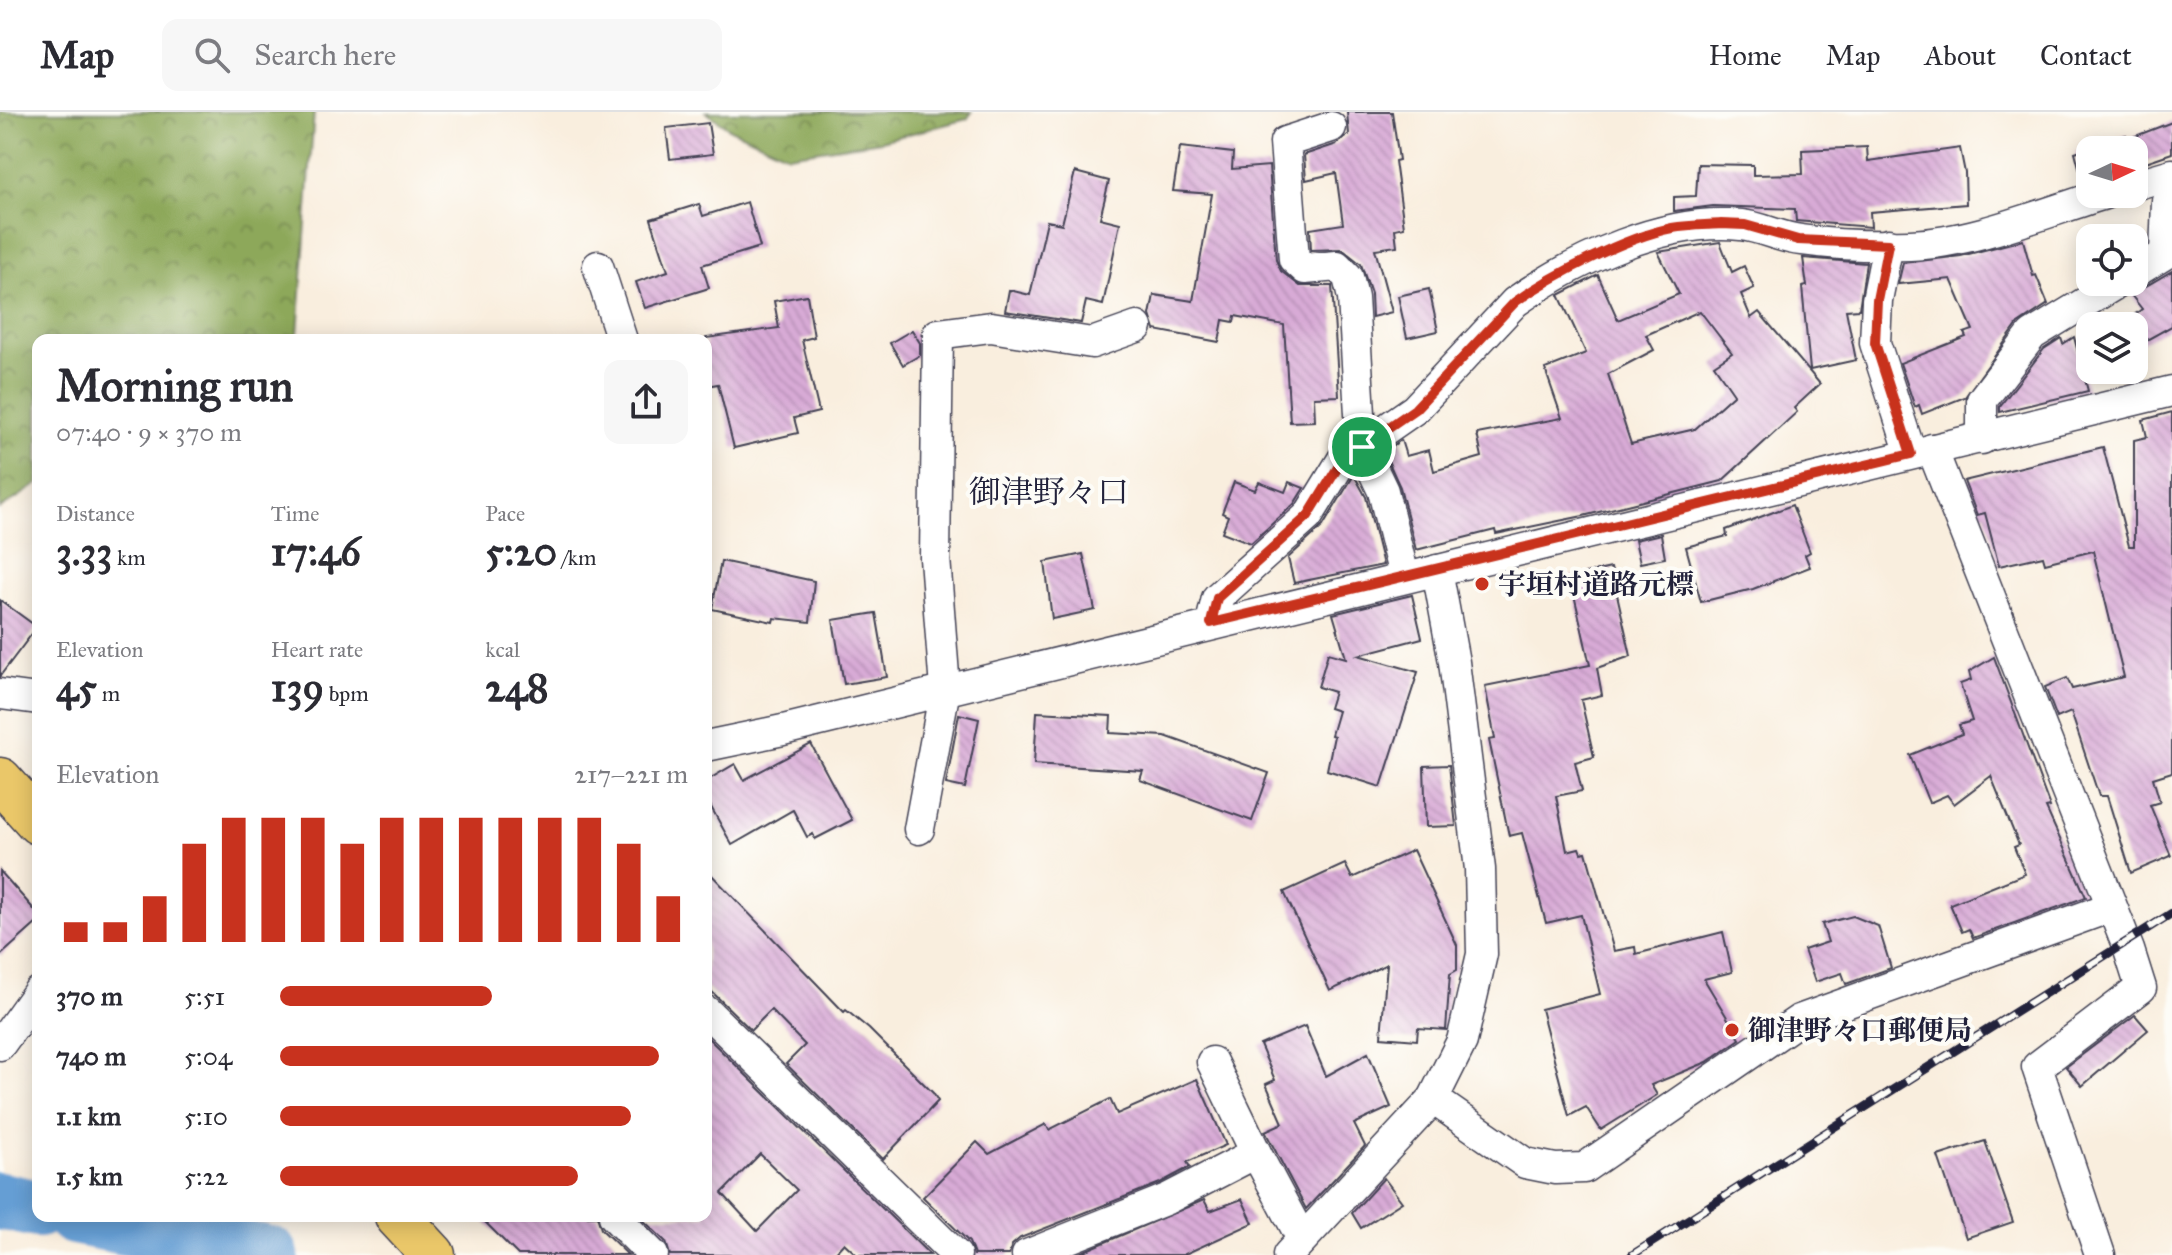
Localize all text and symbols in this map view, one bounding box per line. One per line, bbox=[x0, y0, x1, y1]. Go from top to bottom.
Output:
search box bbox=[162, 19, 722, 91]
text: Map bbox=[40, 32, 114, 78]
icon: search bbox=[190, 33, 234, 77]
text: Search here bbox=[254, 37, 396, 73]
text: Home bbox=[1709, 38, 1782, 73]
text: Map bbox=[1826, 38, 1880, 73]
text: About bbox=[1924, 38, 1996, 73]
text: Contact bbox=[2040, 38, 2132, 73]
north arrow bbox=[2076, 136, 2148, 208]
map controls bbox=[2076, 136, 2148, 384]
button: locate bbox=[2076, 224, 2148, 296]
button: layers bbox=[2076, 312, 2148, 384]
text: Morning run bbox=[56, 359, 293, 413]
button: share bbox=[604, 360, 688, 444]
pin bbox=[1328, 413, 1396, 481]
text: 07:40 · 9 × 370 m bbox=[56, 416, 242, 448]
icon: arrive bbox=[1340, 425, 1384, 469]
district label: 御津野々口 bbox=[969, 473, 1129, 512]
text: Distance bbox=[56, 500, 135, 527]
text: Time bbox=[271, 500, 319, 527]
text: Pace bbox=[485, 500, 525, 527]
text: 3.33 bbox=[56, 527, 112, 576]
text: 17:46 bbox=[271, 527, 361, 576]
text: 5:20 bbox=[485, 527, 557, 576]
text: km bbox=[112, 544, 146, 571]
text: /km bbox=[557, 544, 596, 571]
place label: 宇垣村道路元標 bbox=[1498, 567, 1694, 602]
marker: 宇垣村道路元標 bbox=[1473, 575, 1491, 593]
text: Elevation bbox=[56, 636, 143, 663]
text: Heart rate bbox=[271, 636, 363, 663]
text: kcal bbox=[485, 636, 520, 663]
text: 45 bbox=[56, 663, 97, 712]
text: 139 bbox=[271, 663, 324, 712]
text: 248 bbox=[485, 663, 549, 712]
text: m bbox=[97, 680, 120, 707]
text: bpm bbox=[324, 680, 369, 707]
text: Elevation bbox=[56, 758, 159, 790]
text: 217–221 m bbox=[574, 758, 688, 790]
text: 370 m bbox=[56, 980, 123, 1012]
text: 5:51 bbox=[184, 980, 225, 1012]
place label: 御津野々口郵便局 bbox=[1748, 1013, 1972, 1048]
marker: 御津野々口郵便局 bbox=[1723, 1021, 1741, 1039]
text: 740 m bbox=[56, 1040, 126, 1072]
text: 5:04 bbox=[184, 1040, 232, 1072]
text: 1.1 km bbox=[56, 1100, 121, 1132]
text: 5:10 bbox=[184, 1100, 228, 1132]
text: 1.5 km bbox=[56, 1160, 123, 1192]
text: 5:22 bbox=[184, 1160, 228, 1192]

